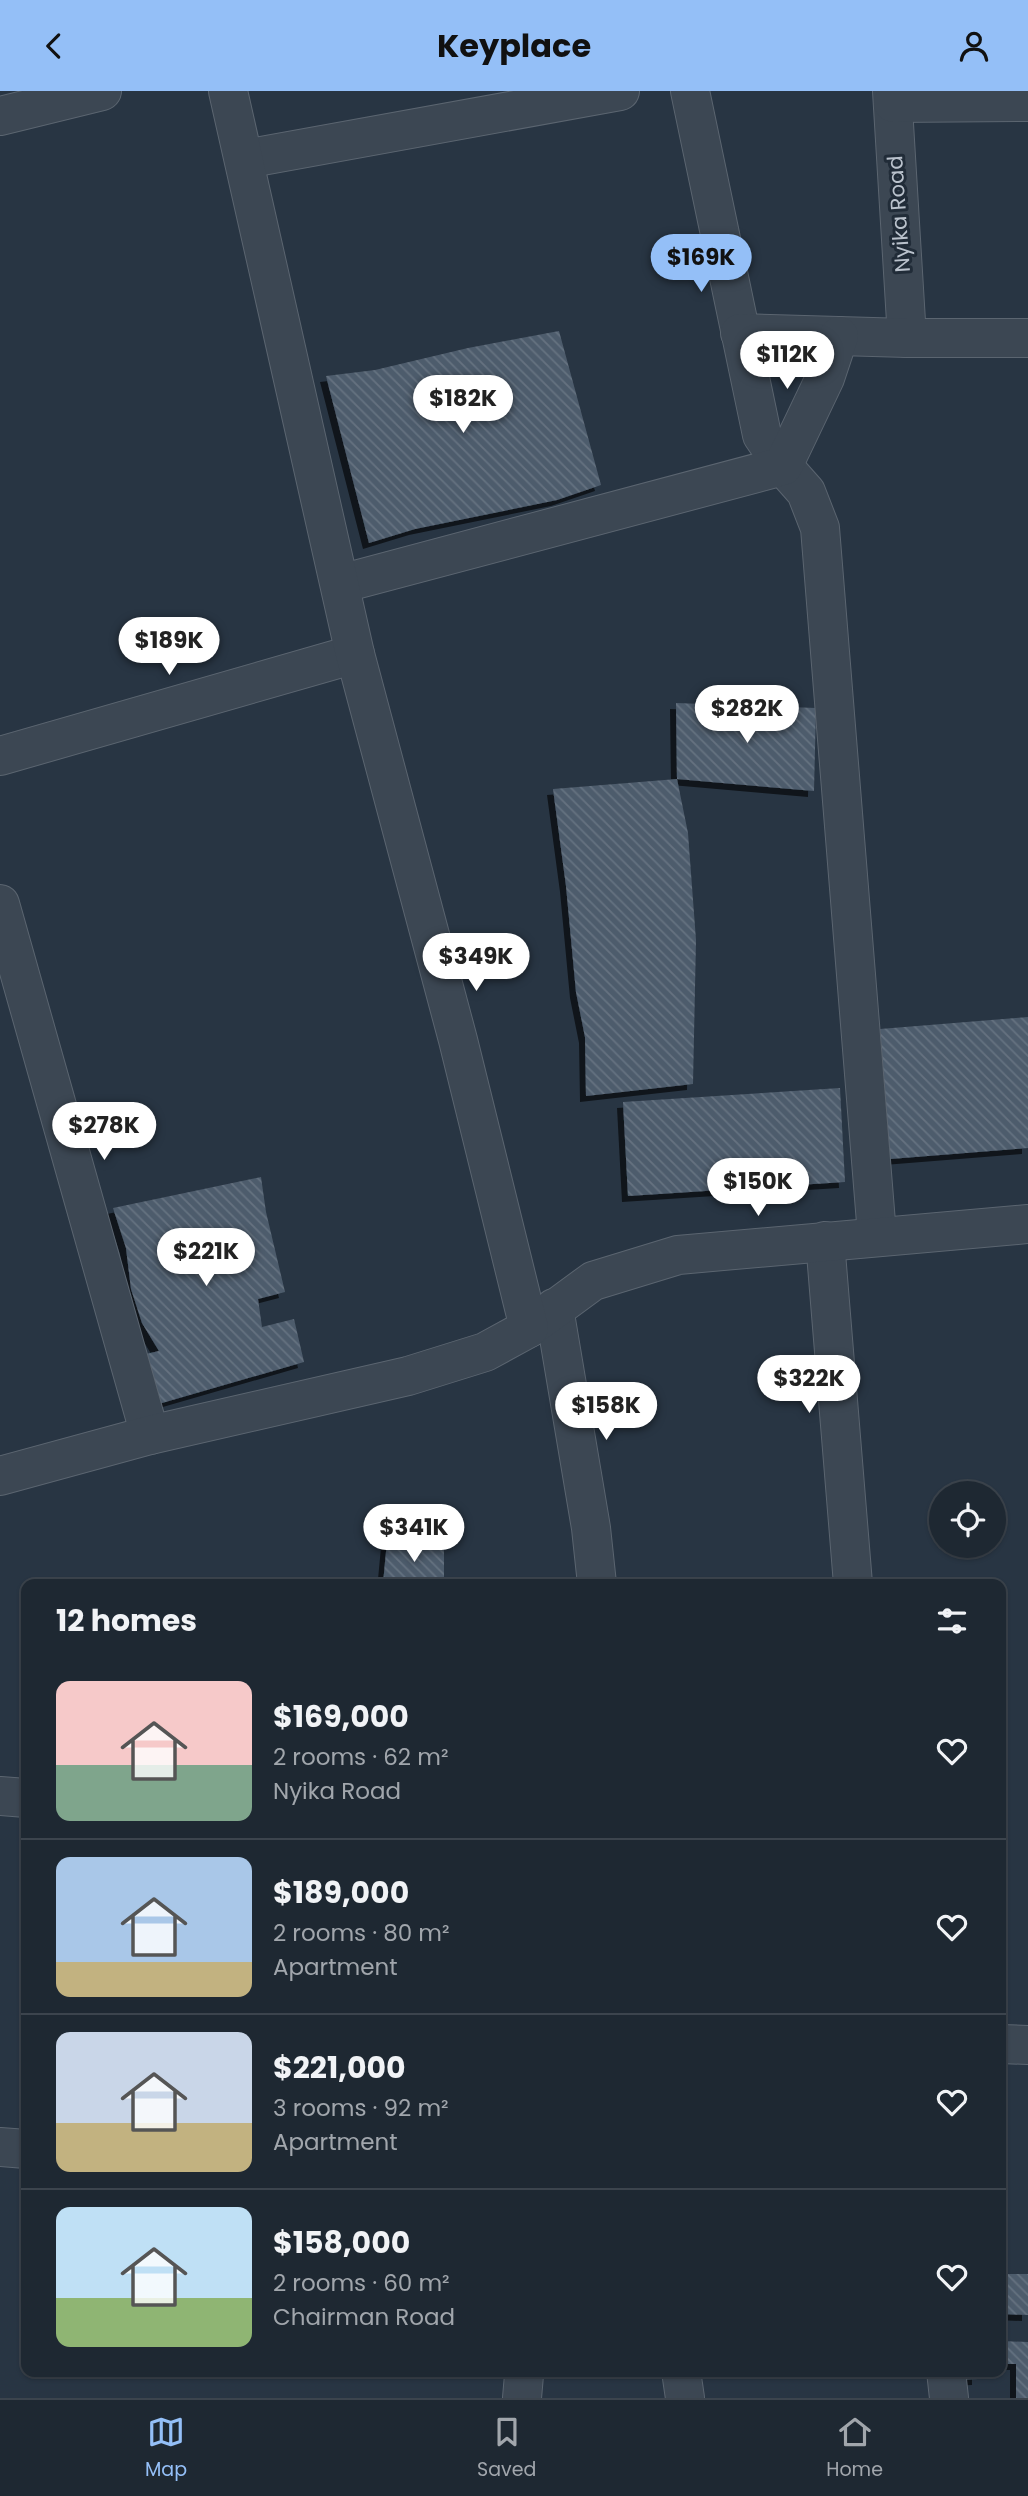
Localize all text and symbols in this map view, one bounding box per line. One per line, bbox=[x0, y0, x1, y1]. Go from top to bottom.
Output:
text: Keyplace bbox=[437, 23, 591, 68]
icon: back bbox=[35, 27, 73, 65]
icon: person bbox=[955, 27, 993, 65]
street label: Nyika Road bbox=[880, 155, 917, 273]
pin: $169K bbox=[652, 235, 750, 294]
text: $169K bbox=[667, 241, 735, 273]
pin: $112K bbox=[738, 331, 836, 391]
text: $112K bbox=[756, 338, 818, 370]
pin: $182K bbox=[414, 375, 512, 435]
text: $182K bbox=[429, 382, 497, 414]
pin: $189K bbox=[120, 617, 218, 677]
text: $189K bbox=[135, 624, 203, 656]
pin: $282K bbox=[698, 685, 796, 745]
text: $282K bbox=[711, 692, 783, 724]
pin: $349K bbox=[427, 933, 525, 993]
text: $349K bbox=[439, 940, 513, 972]
pin: $278K bbox=[55, 1103, 153, 1162]
text: $278K bbox=[68, 1109, 140, 1141]
pin: $150K bbox=[709, 1159, 807, 1218]
text: $150K bbox=[723, 1165, 793, 1197]
pin: $221K bbox=[157, 1229, 255, 1288]
text: $221K bbox=[173, 1235, 239, 1267]
pin: $322K bbox=[760, 1355, 858, 1415]
text: $322K bbox=[773, 1362, 845, 1394]
pin: $158K bbox=[557, 1383, 655, 1442]
text: $158K bbox=[571, 1389, 641, 1421]
map controls bbox=[929, 1481, 1006, 1558]
button: locate bbox=[929, 1481, 1006, 1558]
pin: $341K bbox=[365, 1505, 463, 1564]
text: $341K bbox=[379, 1511, 449, 1543]
text: 12 homes bbox=[56, 1599, 197, 1642]
icon: filters bbox=[933, 1602, 971, 1640]
text: $169,000 bbox=[273, 1695, 409, 1738]
icon: home bbox=[112, 1709, 196, 1793]
icon: heart bbox=[933, 1732, 971, 1770]
text: 2 rooms · 62 m² bbox=[273, 1741, 449, 1773]
text: Nyika Road bbox=[273, 1775, 401, 1807]
text: $189,000 bbox=[273, 1871, 409, 1914]
icon: home bbox=[112, 1885, 196, 1969]
icon: heart bbox=[933, 1908, 971, 1946]
text: 2 rooms · 80 m² bbox=[273, 1917, 450, 1949]
text: Apartment bbox=[273, 1951, 398, 1983]
text: $221,000 bbox=[273, 2046, 406, 2089]
icon: home bbox=[112, 2060, 196, 2144]
icon: heart bbox=[933, 2083, 971, 2121]
text: 3 rooms · 92 m² bbox=[273, 2092, 449, 2124]
text: Apartment bbox=[273, 2126, 398, 2158]
text: $158,000 bbox=[273, 2221, 410, 2264]
icon: home bbox=[112, 2235, 196, 2319]
icon: heart bbox=[933, 2258, 971, 2296]
text: 2 rooms · 60 m² bbox=[273, 2267, 450, 2299]
text: Chairman Road bbox=[273, 2301, 455, 2333]
tab: Map bbox=[145, 2413, 187, 2484]
tab: Saved bbox=[477, 2413, 536, 2484]
tab: Home bbox=[826, 2413, 883, 2484]

